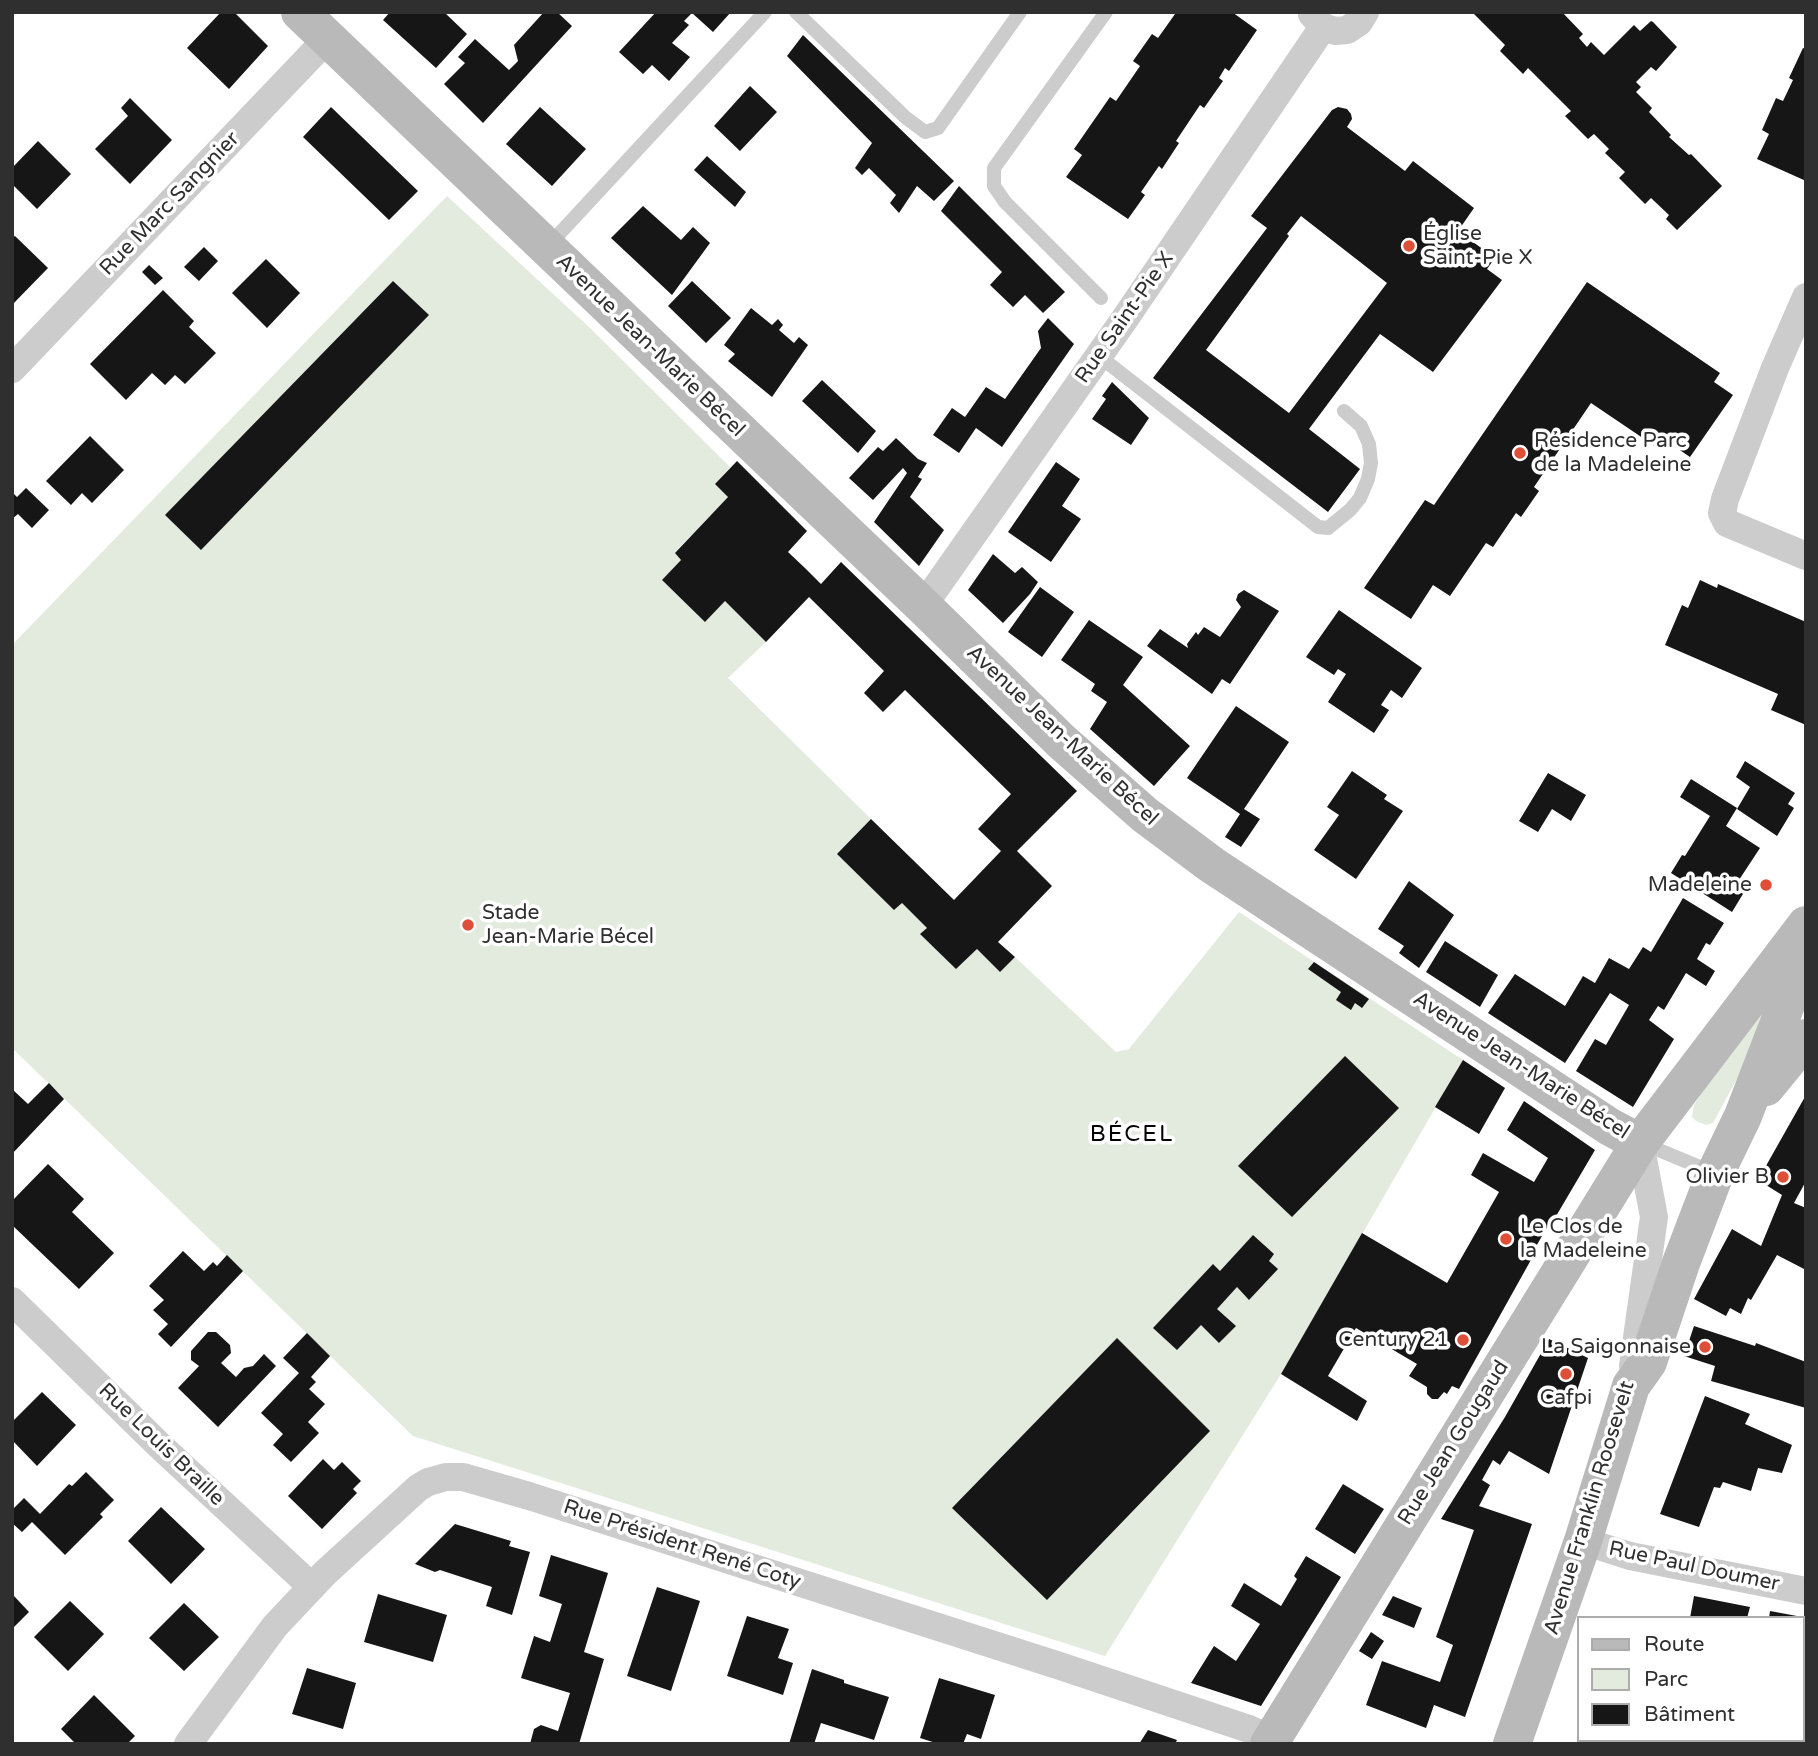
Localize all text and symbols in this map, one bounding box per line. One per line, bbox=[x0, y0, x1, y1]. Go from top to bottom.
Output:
street label: Rue Marc Sangnier bbox=[95, 127, 245, 281]
place label: Église Saint-Pie X bbox=[1423, 221, 1533, 271]
marker: Église Saint-Pie X bbox=[1401, 238, 1417, 254]
street label: Rue Saint-Pie X bbox=[1070, 247, 1180, 389]
street label: Avenue Jean-Marie Bécel bbox=[550, 249, 750, 443]
place label: Résidence Parc de la Madeleine bbox=[1534, 428, 1691, 478]
marker: Résidence Parc de la Madeleine bbox=[1512, 445, 1528, 461]
street label: Avenue Jean-Marie Bécel bbox=[961, 641, 1163, 831]
place label: Madeleine bbox=[1648, 872, 1752, 898]
marker: Madeleine bbox=[1758, 877, 1774, 893]
place label: Stade Jean-Marie Bécel bbox=[482, 900, 654, 950]
marker: Stade Jean-Marie Bécel bbox=[460, 917, 476, 933]
street label: Avenue Jean-Marie Bécel bbox=[1408, 987, 1634, 1145]
district label: BÉCEL bbox=[1090, 1121, 1174, 1149]
place label: Olivier B bbox=[1685, 1164, 1769, 1190]
marker: Olivier B bbox=[1775, 1169, 1791, 1185]
place label: Le Clos de la Madeleine bbox=[1520, 1214, 1647, 1264]
marker: Le Clos de la Madeleine bbox=[1498, 1231, 1514, 1247]
place label: Century 21 bbox=[1338, 1327, 1449, 1353]
marker: Century 21 bbox=[1455, 1332, 1471, 1348]
place label: La Saigonnaise bbox=[1541, 1334, 1691, 1360]
marker: La Saigonnaise bbox=[1697, 1339, 1713, 1355]
street label: Rue Jean Gougaud bbox=[1393, 1356, 1515, 1530]
marker: Cafpi bbox=[1558, 1366, 1574, 1382]
street label: Avenue Franklin Roosevelt bbox=[1539, 1378, 1641, 1638]
street label: Rue Louis Braille bbox=[93, 1379, 229, 1511]
place label: Cafpi bbox=[1540, 1385, 1592, 1411]
street label: Rue Président René Coty bbox=[560, 1495, 804, 1595]
street label: Rue Paul Doumer bbox=[1606, 1537, 1782, 1597]
legend bbox=[1576, 1616, 1804, 1742]
text: Route bbox=[1644, 1632, 1704, 1657]
text: Parc bbox=[1644, 1667, 1688, 1692]
text: Bâtiment bbox=[1644, 1702, 1735, 1727]

